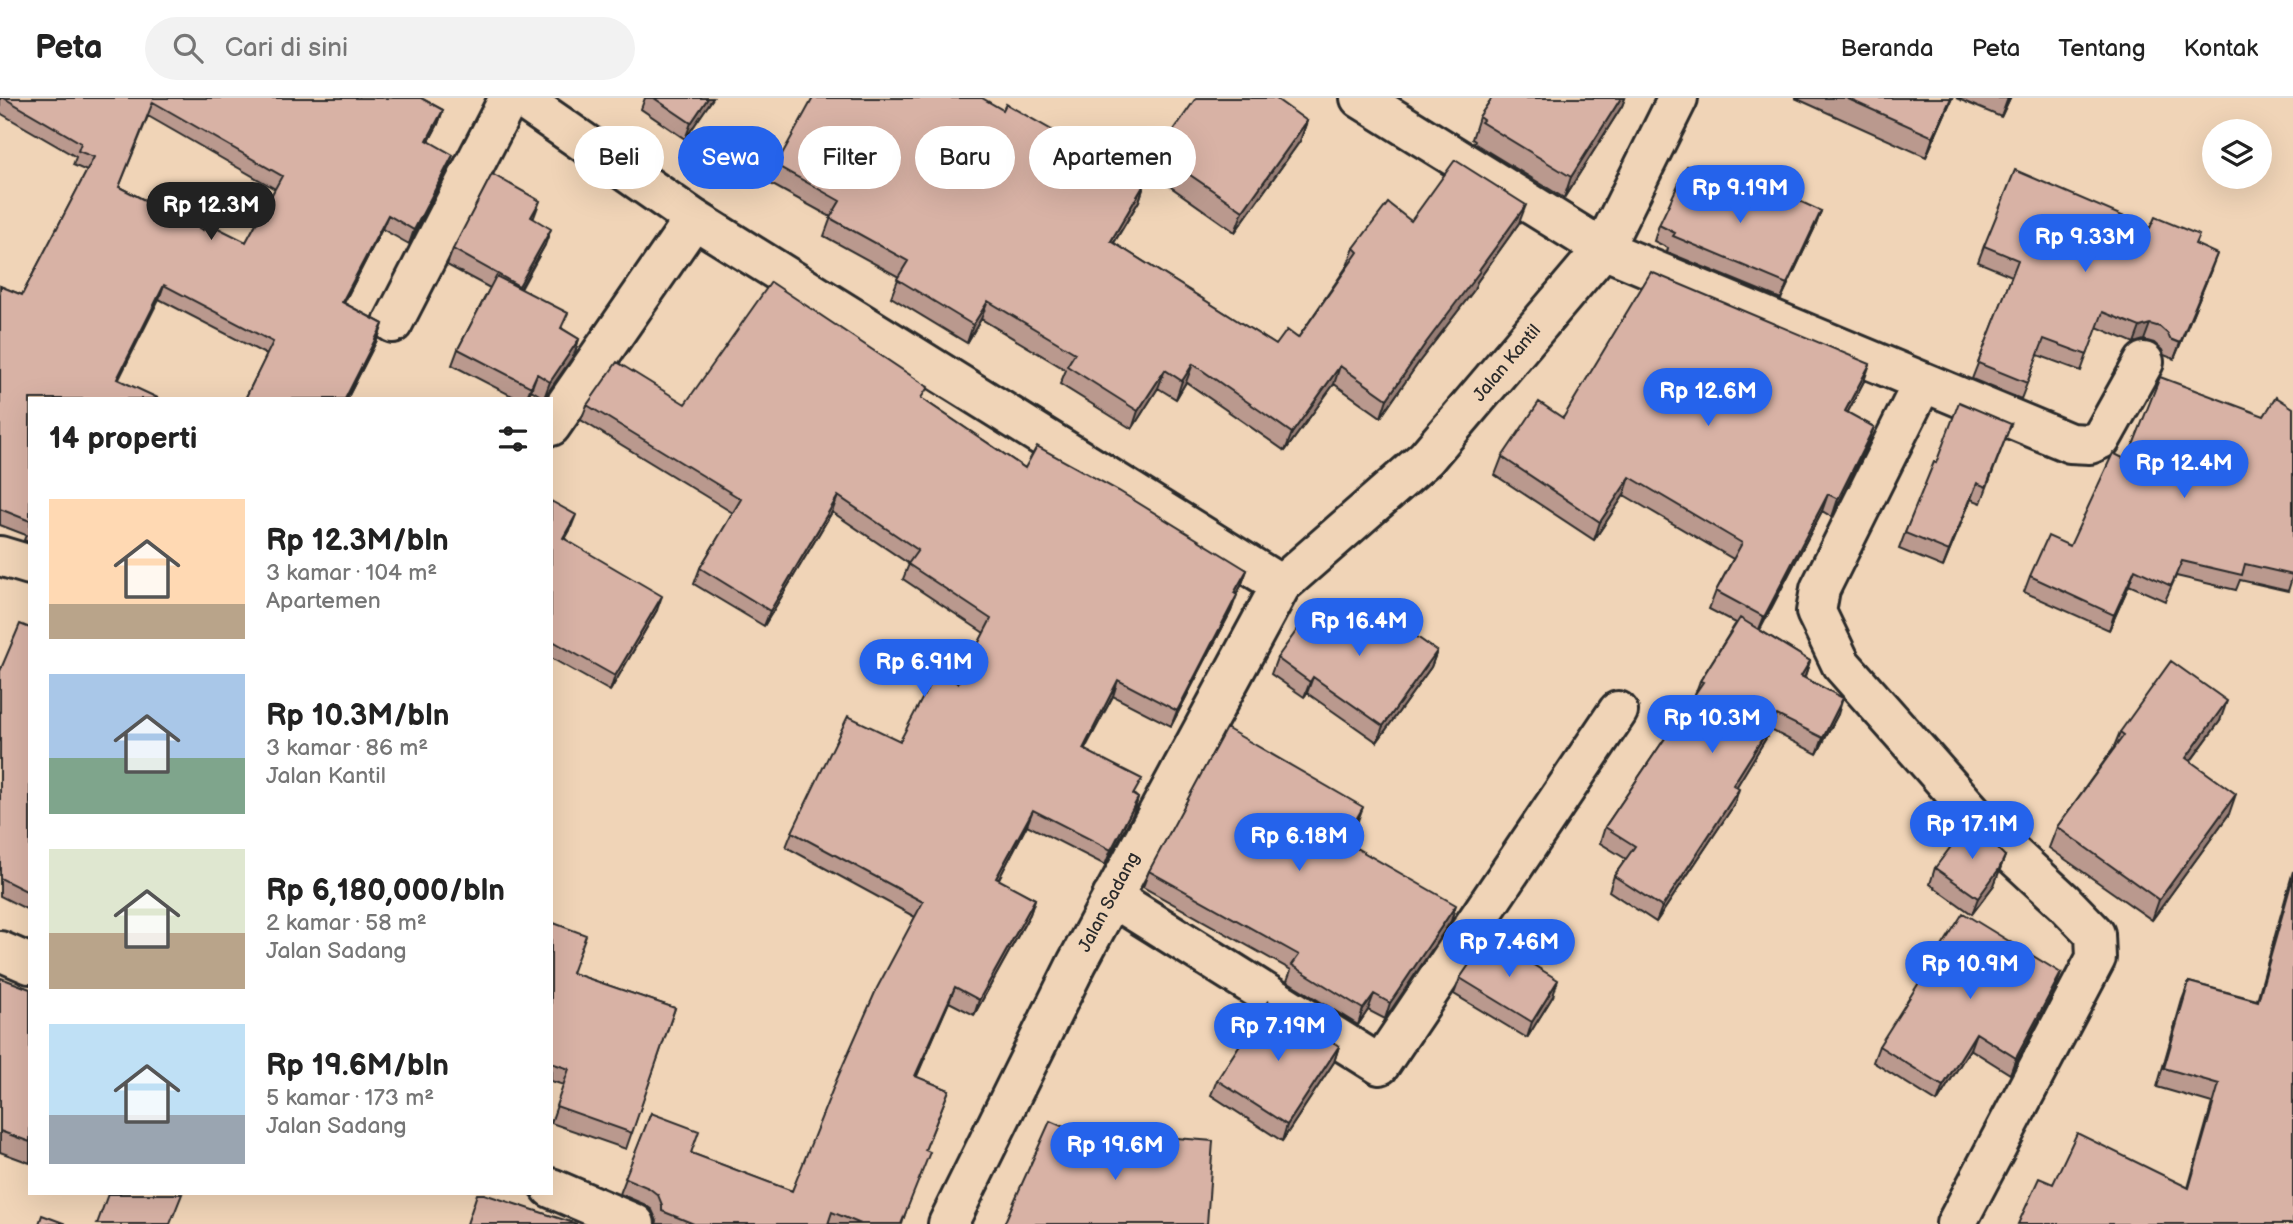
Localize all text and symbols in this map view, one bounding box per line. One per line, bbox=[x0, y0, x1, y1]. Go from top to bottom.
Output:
search box bbox=[145, 17, 635, 80]
text: Peta bbox=[35, 28, 103, 68]
icon: search bbox=[169, 29, 207, 67]
text: Cari di sini bbox=[225, 33, 348, 64]
text: Beranda bbox=[1840, 34, 1934, 63]
text: Peta bbox=[1972, 34, 2020, 63]
text: Tentang bbox=[2058, 34, 2146, 63]
text: Kontak bbox=[2184, 34, 2258, 63]
map controls bbox=[2202, 119, 2272, 189]
button: layers bbox=[2202, 119, 2272, 189]
chip: Beli bbox=[574, 126, 664, 189]
chip: Sewa bbox=[678, 126, 784, 189]
chip: Filter bbox=[798, 126, 901, 189]
chip: Baru bbox=[915, 126, 1015, 189]
chip: Apartemen bbox=[1029, 126, 1196, 189]
pin: Rp 9.19M bbox=[1668, 166, 1812, 225]
text: Rp 9.19M bbox=[1692, 174, 1788, 202]
pin: Rp 12.3M bbox=[139, 183, 283, 242]
text: Rp 12.3M bbox=[163, 191, 259, 219]
pin: Rp 9.33M bbox=[2013, 214, 2157, 274]
text: Rp 9.33M bbox=[2035, 223, 2135, 251]
street label: Jalan Kantil bbox=[1469, 320, 1545, 406]
pin: Rp 12.6M bbox=[1636, 368, 1780, 428]
text: Rp 12.6M bbox=[1659, 377, 1757, 405]
icon: filters bbox=[494, 420, 532, 458]
text: 14 properti bbox=[49, 421, 197, 457]
pin: Rp 12.4M bbox=[2112, 440, 2256, 500]
text: Rp 12.4M bbox=[2135, 449, 2233, 477]
text: Rp 12.3M/bln bbox=[266, 523, 449, 559]
icon: home bbox=[105, 527, 189, 611]
text: 3 kamar · 104 m² bbox=[266, 559, 437, 587]
text: Apartemen bbox=[266, 587, 381, 615]
pin: Rp 16.4M bbox=[1287, 598, 1431, 658]
text: Rp 16.4M bbox=[1310, 607, 1408, 635]
pin: Rp 6.91M bbox=[852, 640, 996, 699]
text: Rp 6.91M bbox=[875, 648, 973, 676]
pin: Rp 10.3M bbox=[1640, 696, 1784, 755]
text: Rp 10.3M/bln bbox=[266, 698, 449, 734]
icon: home bbox=[105, 702, 189, 786]
text: Rp 10.3M bbox=[1663, 704, 1761, 732]
text: 3 kamar · 86 m² bbox=[266, 734, 428, 762]
text: Jalan Kantil bbox=[266, 762, 386, 790]
pin: Rp 17.1M bbox=[1900, 802, 2044, 861]
text: Rp 17.1M bbox=[1926, 810, 2018, 838]
pin: Rp 6.18M bbox=[1227, 814, 1371, 873]
text: Rp 6.18M bbox=[1250, 822, 1348, 850]
street label: Jalan Sadang bbox=[1074, 848, 1144, 956]
text: Rp 6,180,000/bln bbox=[266, 873, 505, 909]
icon: home bbox=[105, 877, 189, 961]
text: 2 kamar · 58 m² bbox=[266, 909, 427, 937]
pin: Rp 7.46M bbox=[1437, 920, 1581, 979]
text: Rp 7.46M bbox=[1459, 928, 1559, 956]
text: Jalan Sadang bbox=[266, 937, 407, 965]
pin: Rp 10.9M bbox=[1898, 942, 2042, 1001]
text: Rp 10.9M bbox=[1921, 950, 2019, 978]
pin: Rp 7.19M bbox=[1206, 1004, 1350, 1063]
text: Rp 7.19M bbox=[1230, 1012, 1326, 1040]
text: Rp 19.6M/bln bbox=[266, 1048, 449, 1084]
icon: home bbox=[105, 1052, 189, 1136]
text: 5 kamar · 173 m² bbox=[266, 1084, 434, 1112]
text: Jalan Sadang bbox=[266, 1112, 407, 1140]
pin: Rp 19.6M bbox=[1043, 1122, 1187, 1182]
text: Rp 19.6M bbox=[1066, 1131, 1164, 1159]

